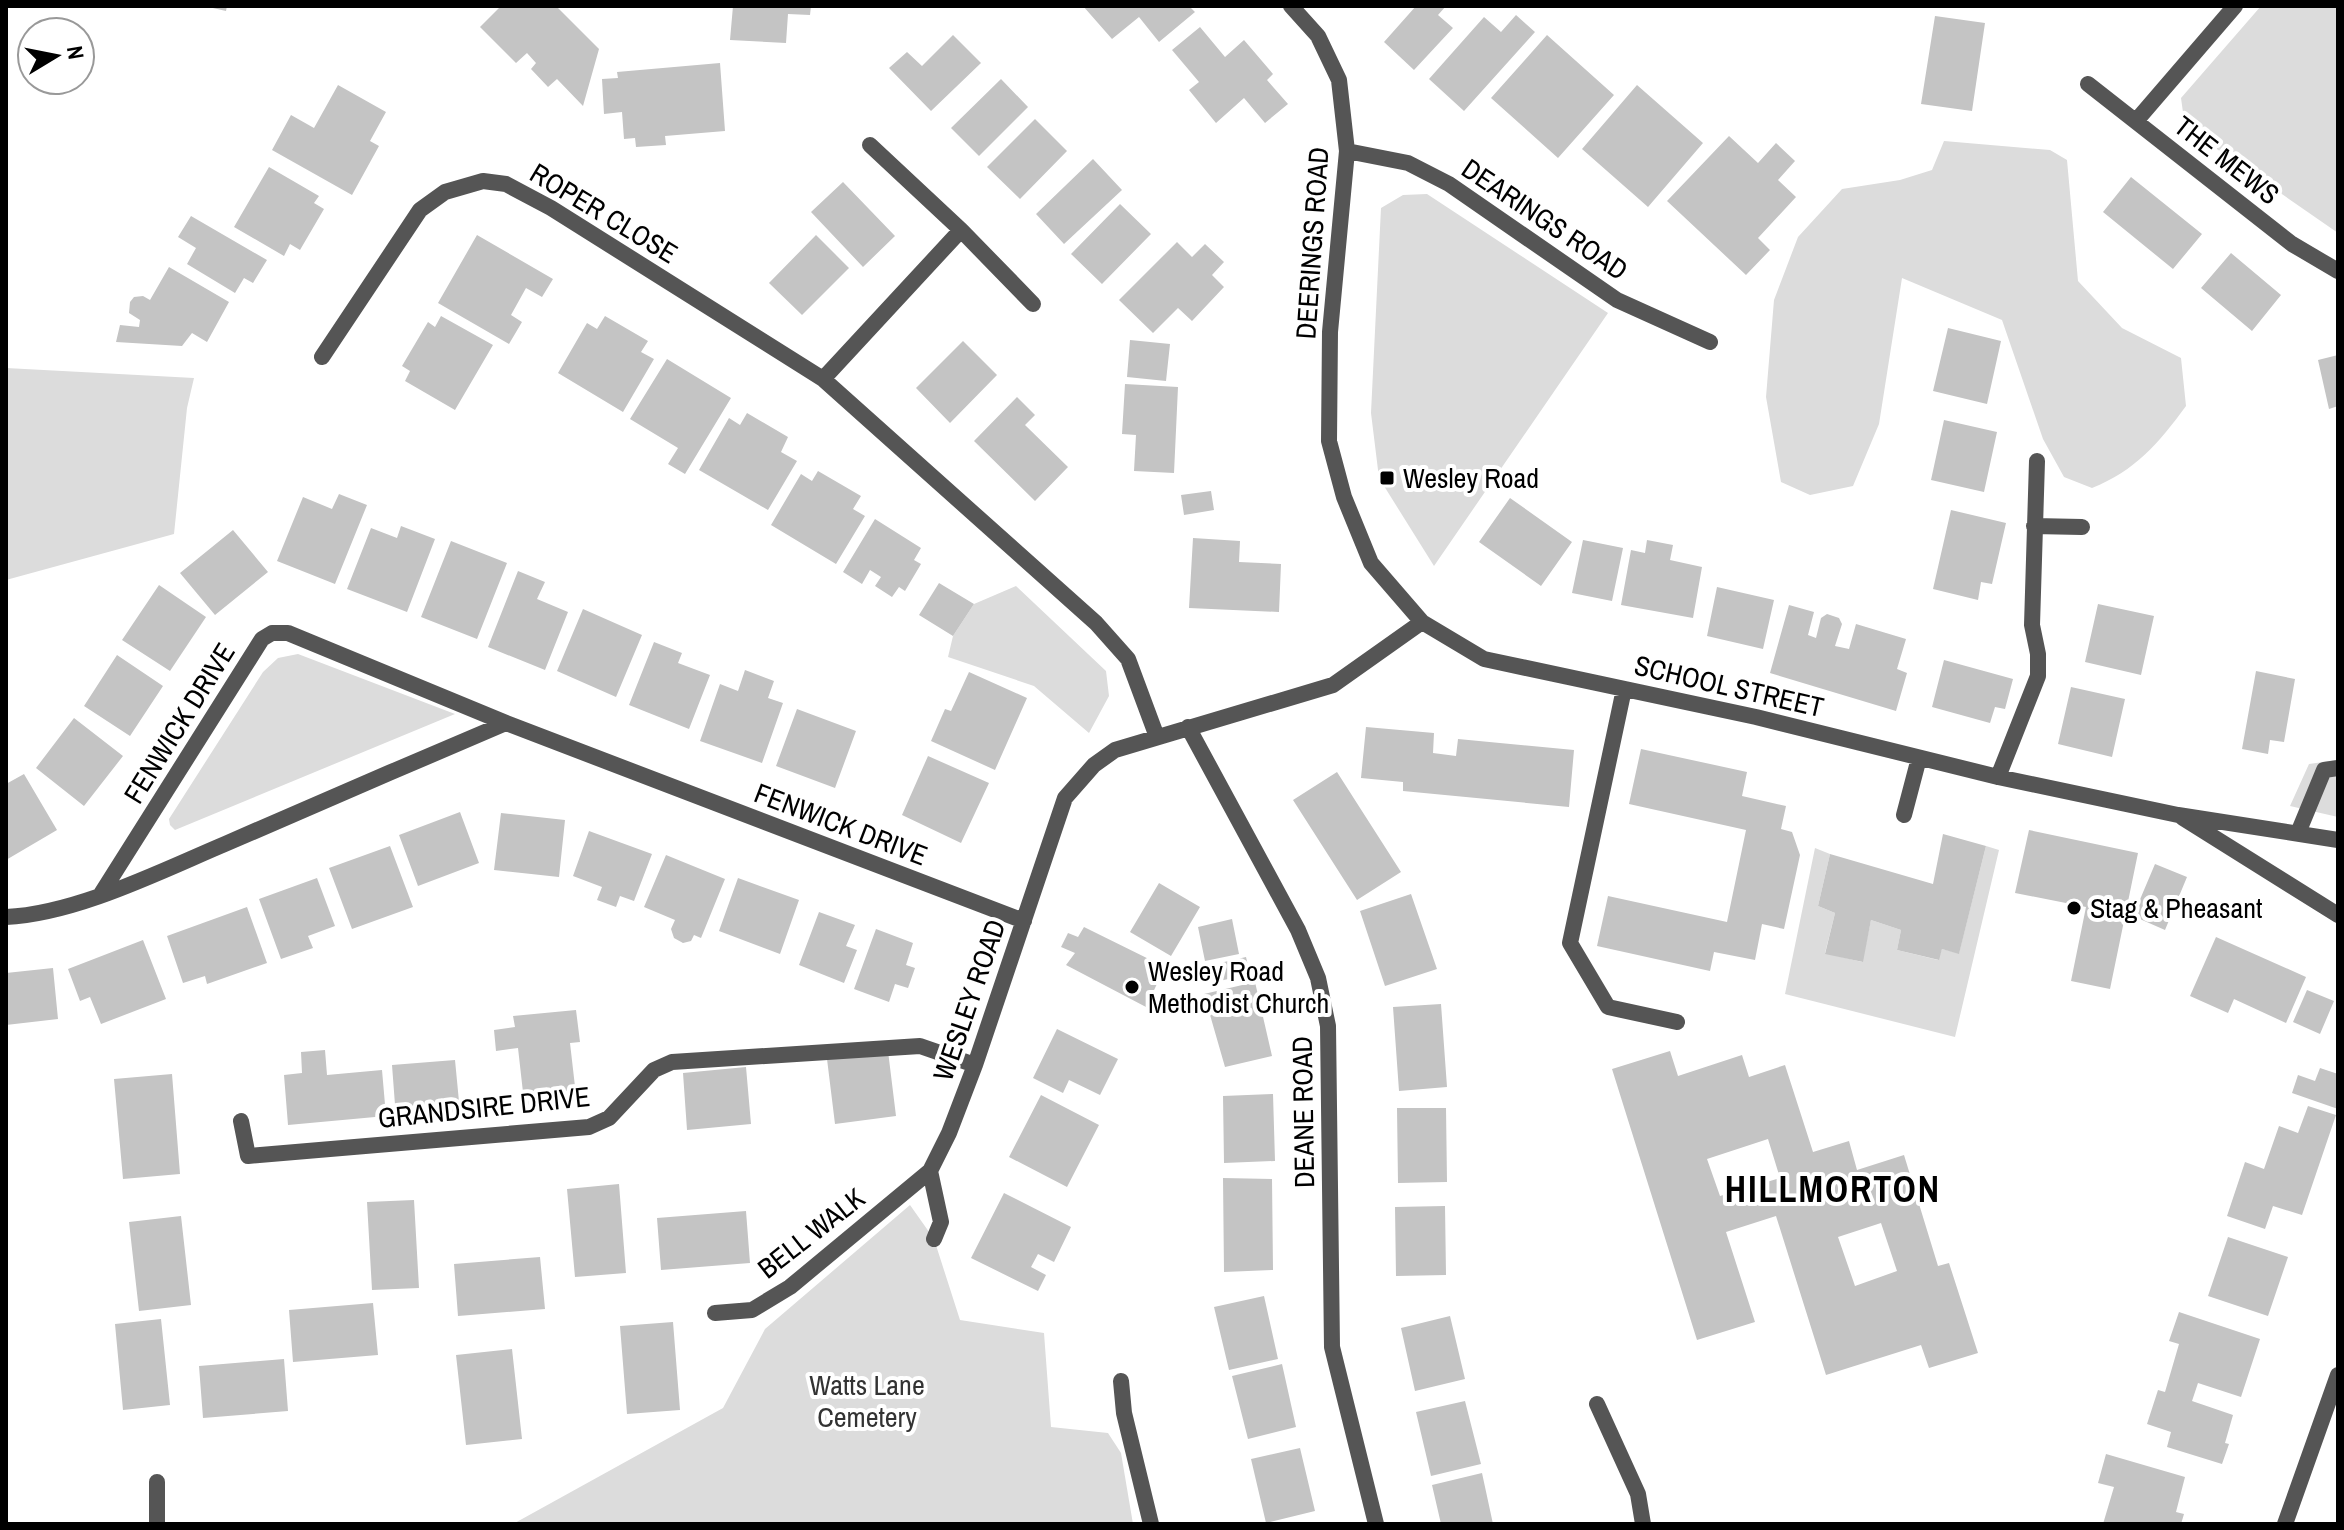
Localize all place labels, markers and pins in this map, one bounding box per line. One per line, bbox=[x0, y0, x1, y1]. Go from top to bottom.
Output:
place label: Wesley Road bbox=[1403, 459, 1539, 497]
marker: Wesley Road bbox=[1378, 469, 1396, 487]
place label: Stag & Pheasant bbox=[2090, 889, 2262, 927]
marker: Stag & Pheasant bbox=[2065, 899, 2083, 917]
place label: Wesley Road Methodist Church bbox=[1148, 952, 1329, 1022]
marker: Wesley Road Methodist Church bbox=[1123, 978, 1141, 996]

